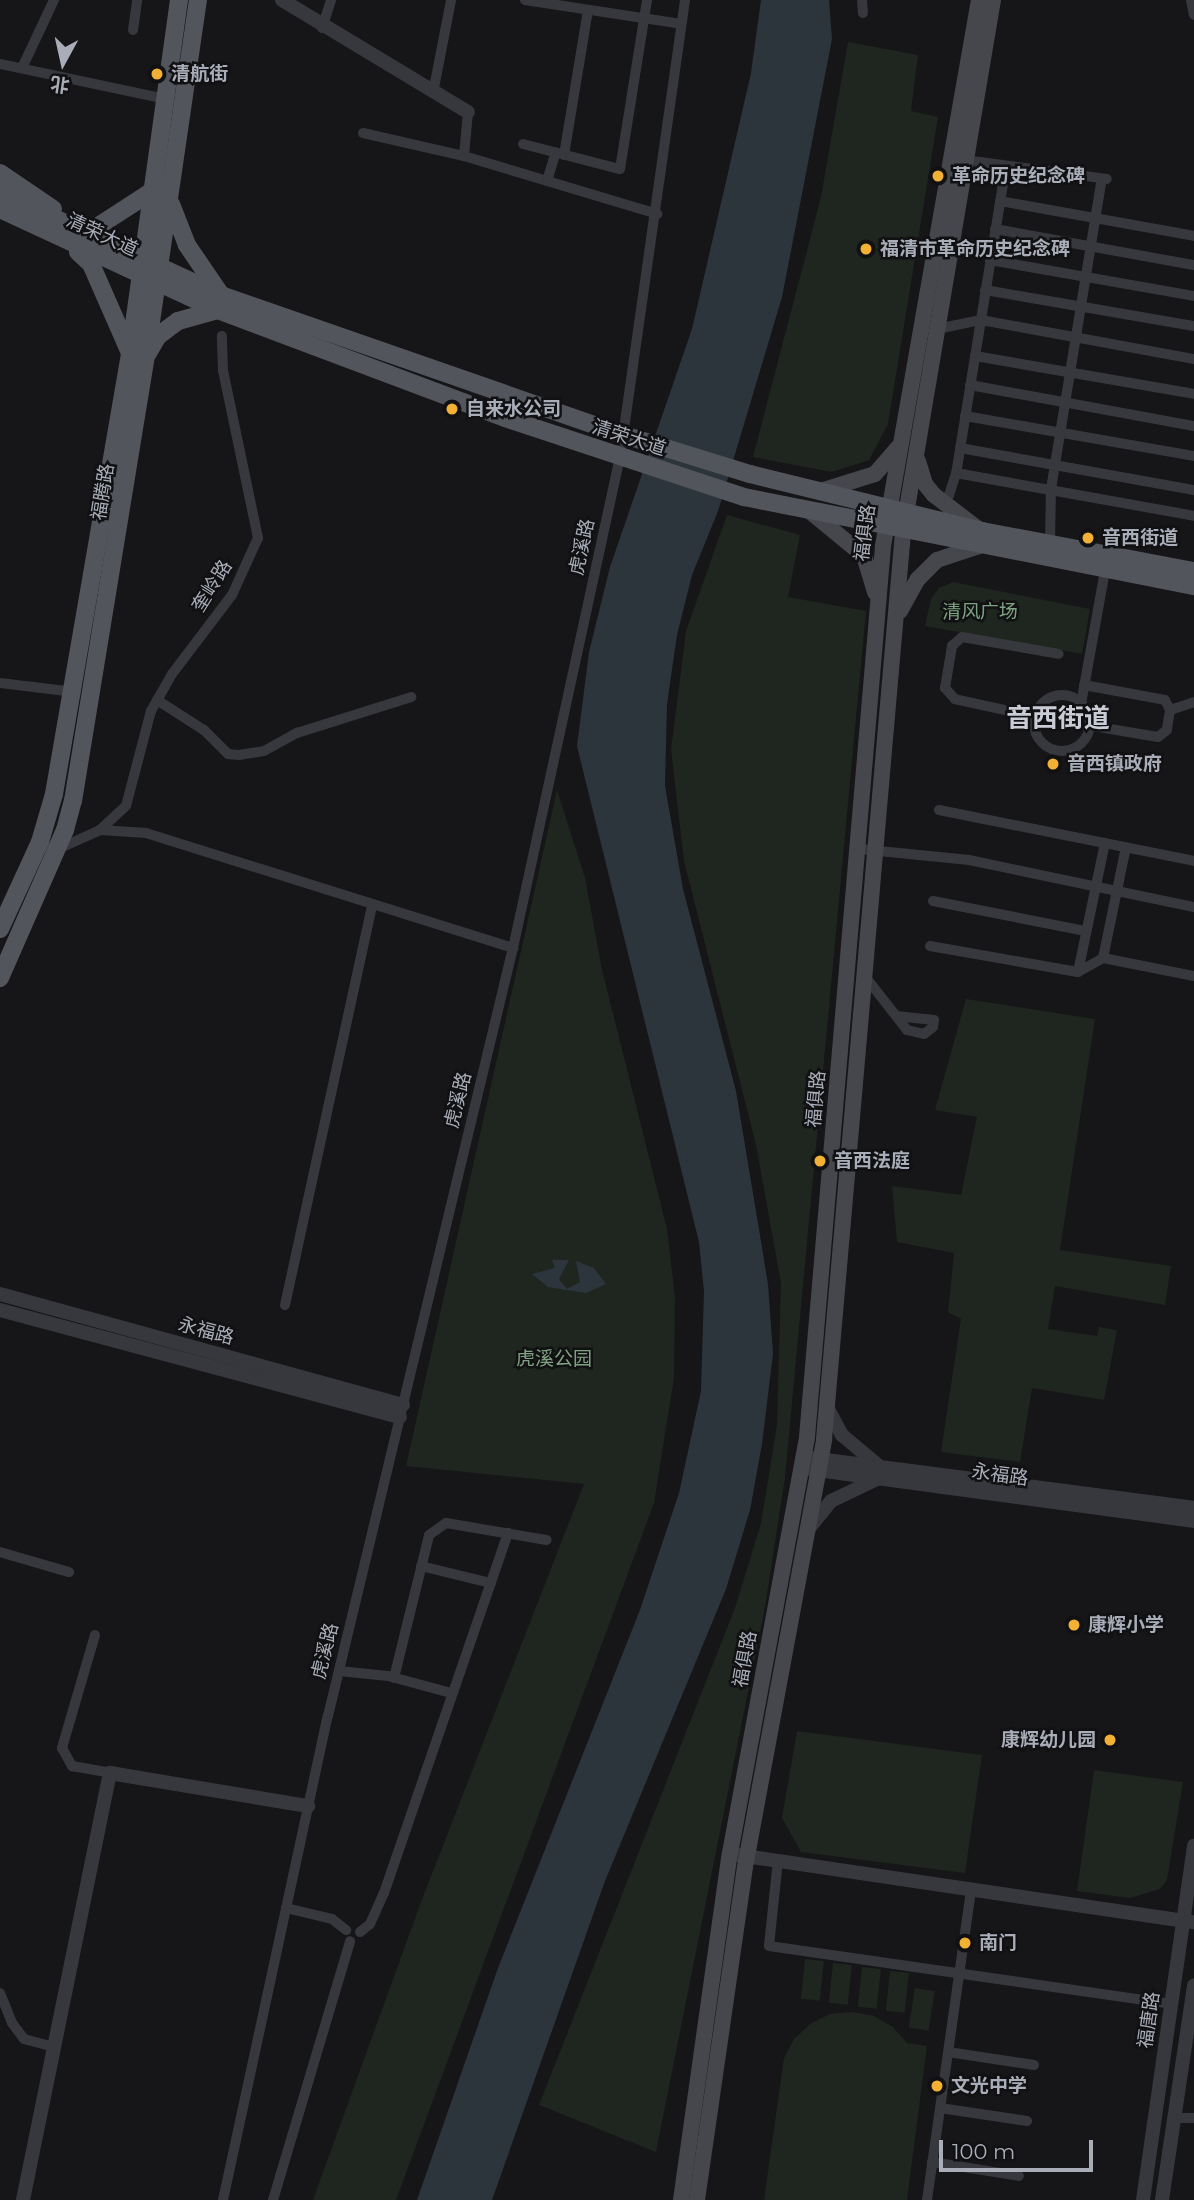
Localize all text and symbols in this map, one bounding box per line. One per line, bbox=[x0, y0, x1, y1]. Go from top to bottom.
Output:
north arrow bbox=[28, 28, 98, 98]
place label: 清航街 bbox=[171, 63, 228, 85]
marker: 清航街 bbox=[149, 66, 165, 82]
text: 北 bbox=[49, 72, 71, 97]
place label: 革命历史纪念碑 bbox=[952, 165, 1085, 187]
marker: 革命历史纪念碑 bbox=[930, 168, 946, 184]
street label: 清荣大道 bbox=[63, 209, 141, 261]
place label: 福清市革命历史纪念碑 bbox=[880, 238, 1070, 260]
marker: 福清市革命历史纪念碑 bbox=[858, 241, 874, 257]
place label: 自来水公司 bbox=[466, 398, 561, 420]
marker: 自来水公司 bbox=[444, 401, 460, 417]
street label: 清荣大道 bbox=[589, 415, 669, 461]
street label: 福腾路 bbox=[87, 462, 119, 522]
street label: 福俱路 bbox=[850, 503, 880, 563]
street label: 虎溪路 bbox=[565, 517, 599, 577]
place label: 音西街道 bbox=[1102, 527, 1178, 549]
marker: 音西街道 bbox=[1080, 530, 1096, 546]
street label: 奎岭路 bbox=[187, 556, 237, 616]
park label: 清风广场 bbox=[942, 601, 1018, 623]
district label: 音西街道 bbox=[1006, 703, 1110, 735]
place label: 音西镇政府 bbox=[1067, 753, 1162, 775]
marker: 音西镇政府 bbox=[1045, 756, 1061, 772]
street label: 虎溪路 bbox=[440, 1070, 476, 1130]
street label: 福俱路 bbox=[802, 1070, 830, 1128]
place label: 音西法庭 bbox=[834, 1150, 910, 1172]
marker: 音西法庭 bbox=[812, 1153, 828, 1169]
street label: 永福路 bbox=[176, 1313, 236, 1349]
park label: 虎溪公园 bbox=[516, 1348, 592, 1370]
street label: 永福路 bbox=[970, 1460, 1030, 1490]
place label: 康辉小学 bbox=[1088, 1614, 1164, 1636]
marker: 康辉小学 bbox=[1066, 1617, 1082, 1633]
street label: 虎溪路 bbox=[307, 1621, 343, 1681]
street label: 福俱路 bbox=[729, 1629, 761, 1689]
place label: 康辉幼儿园 bbox=[1001, 1729, 1096, 1751]
marker: 康辉幼儿园 bbox=[1102, 1732, 1118, 1748]
place label: 南门 bbox=[979, 1932, 1017, 1954]
marker: 南门 bbox=[957, 1935, 973, 1951]
street label: 福唐路 bbox=[1134, 1990, 1164, 2050]
place label: 文光中学 bbox=[951, 2075, 1027, 2097]
marker: 文光中学 bbox=[929, 2078, 945, 2094]
scale bar bbox=[942, 2126, 1096, 2170]
text: 100 m bbox=[952, 2139, 1015, 2164]

